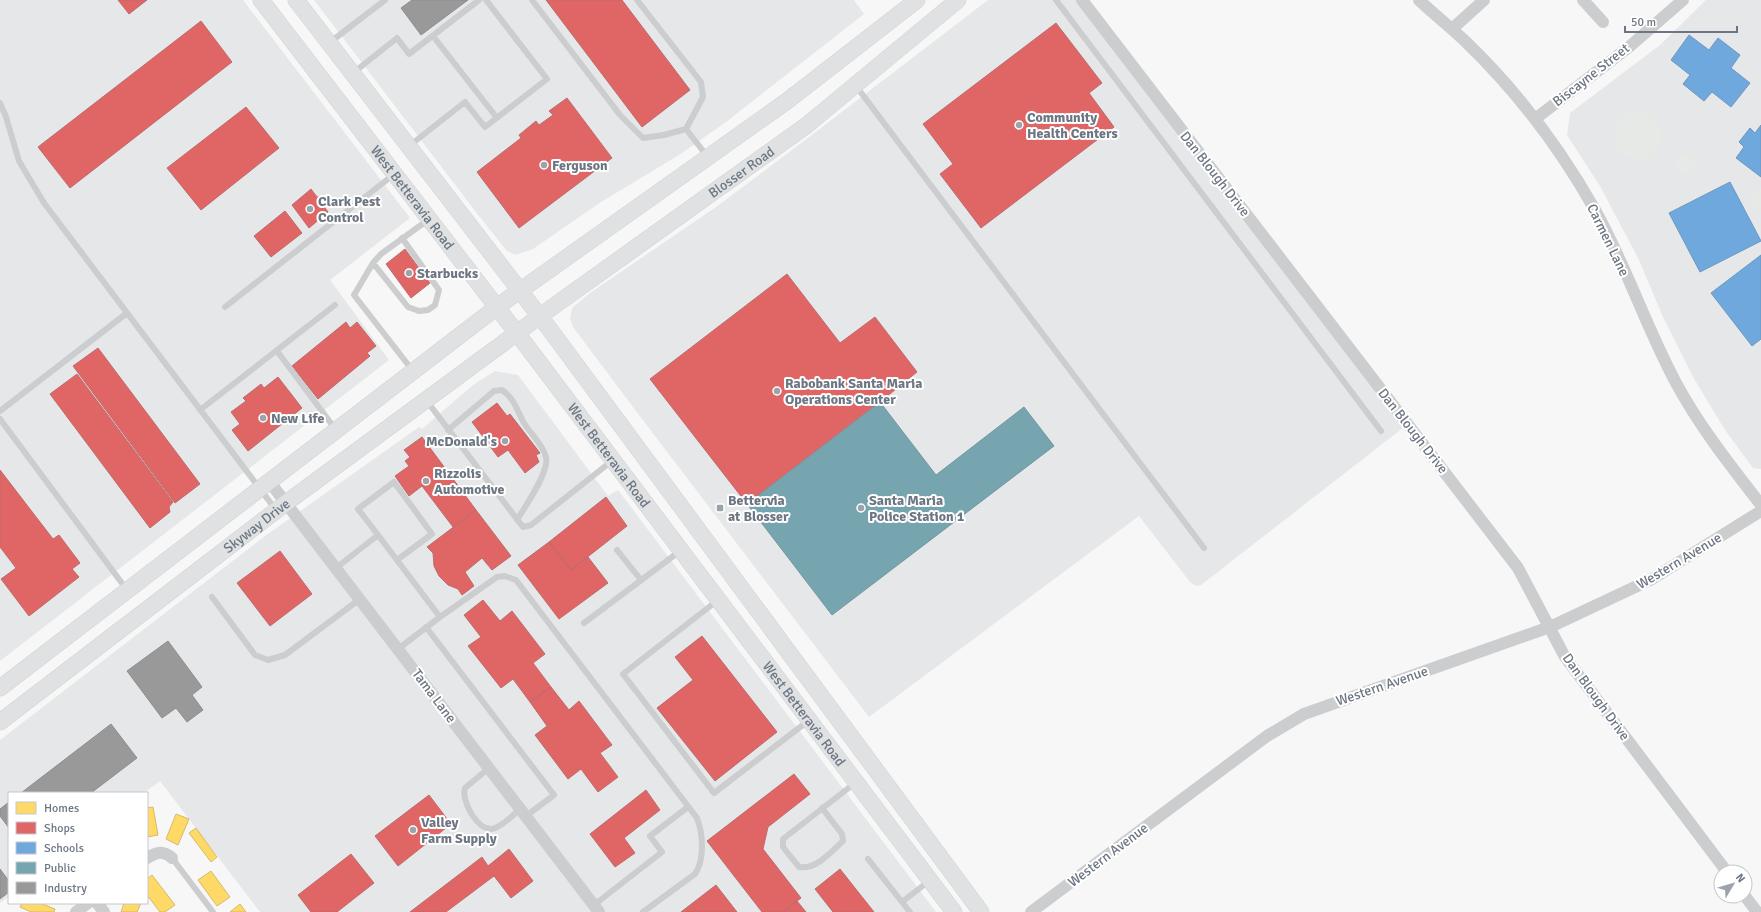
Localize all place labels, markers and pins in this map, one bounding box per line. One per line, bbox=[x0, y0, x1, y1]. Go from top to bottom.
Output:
place label: Community Health Centers bbox=[1027, 109, 1118, 142]
marker: Community Health Centers bbox=[1014, 120, 1024, 130]
place label: Ferguson bbox=[552, 157, 608, 174]
marker: Ferguson bbox=[539, 160, 549, 170]
place label: Clark Pest Control bbox=[318, 193, 381, 226]
marker: Clark Pest Control bbox=[305, 204, 315, 214]
place label: Starbucks bbox=[417, 265, 478, 282]
marker: Starbucks bbox=[404, 268, 414, 278]
place label: Rabobank Santa Maria Operations Center bbox=[785, 375, 922, 408]
marker: Rabobank Santa Maria Operations Center bbox=[772, 386, 782, 396]
place label: New Life bbox=[271, 410, 324, 427]
marker: New Life bbox=[258, 413, 268, 423]
place label: McDonald's bbox=[426, 433, 497, 450]
marker: McDonald's bbox=[500, 436, 510, 446]
place label: Rizzolis Automotive bbox=[434, 465, 504, 498]
marker: Rizzolis Automotive bbox=[421, 476, 431, 486]
place label: Bettervia at Blosser bbox=[728, 492, 789, 525]
place label: Santa Maria Police Station 1 bbox=[869, 492, 965, 525]
marker: Bettervia at Blosser bbox=[715, 503, 725, 513]
marker: Santa Maria Police Station 1 bbox=[856, 503, 866, 513]
place label: Valley Farm Supply bbox=[421, 814, 497, 847]
marker: Valley Farm Supply bbox=[408, 825, 418, 835]

